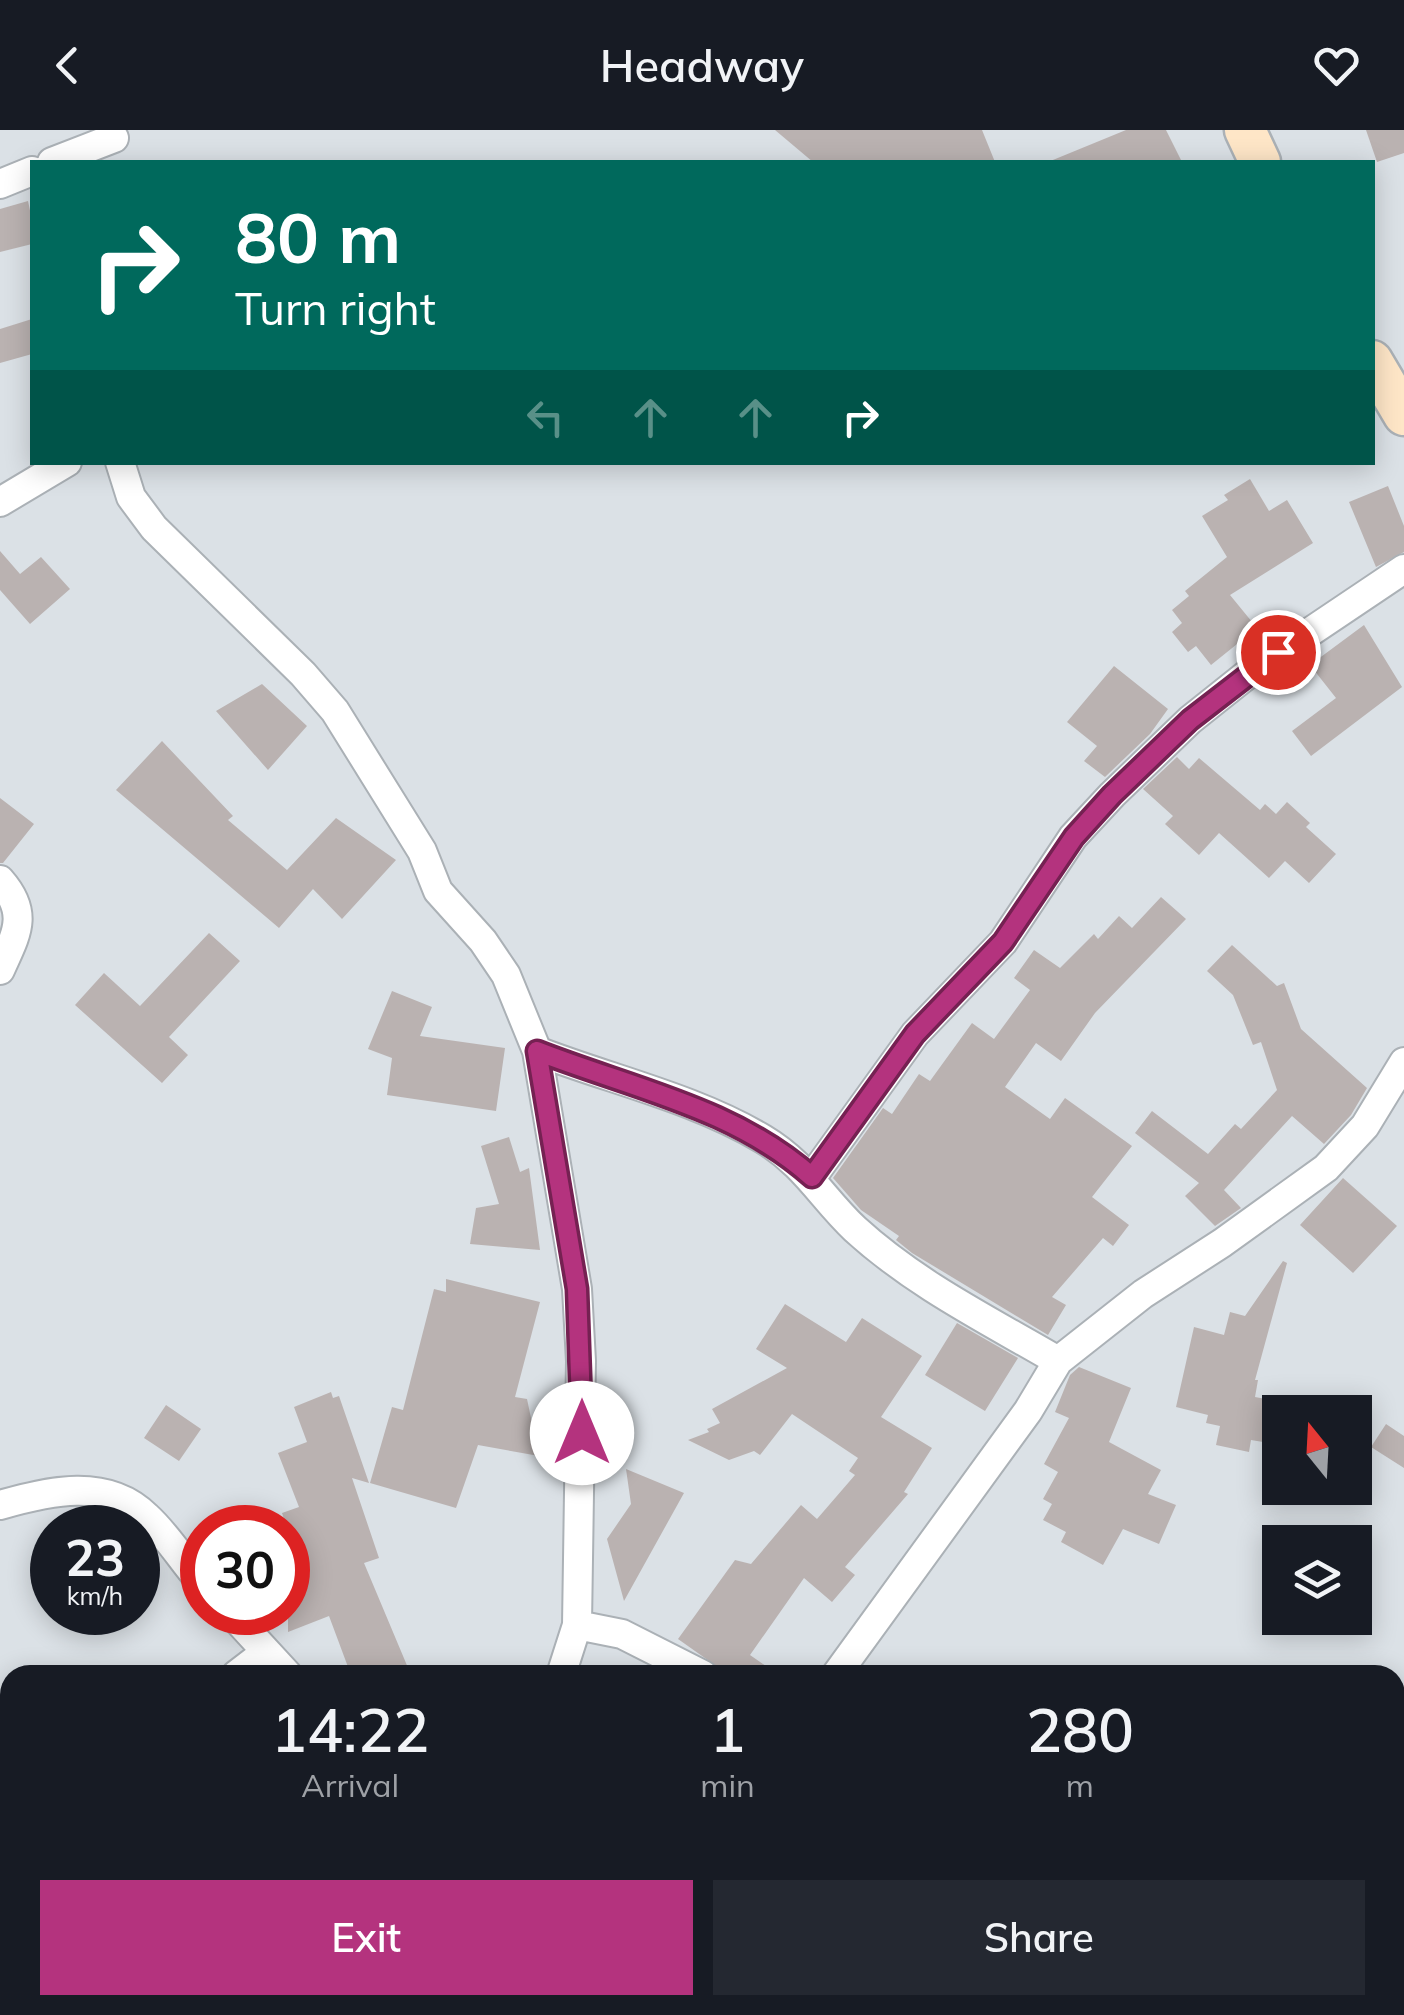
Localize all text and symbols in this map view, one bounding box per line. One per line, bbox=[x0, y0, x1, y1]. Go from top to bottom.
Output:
text: Headway bbox=[600, 37, 804, 93]
icon: back bbox=[40, 38, 95, 93]
icon: heart bbox=[1309, 38, 1364, 93]
text: 80 m bbox=[235, 193, 401, 281]
icon: right bbox=[70, 200, 200, 330]
text: Turn right bbox=[235, 280, 436, 336]
icon: left bbox=[518, 390, 573, 445]
icon: ahead bbox=[623, 390, 678, 445]
icon: ahead bbox=[728, 390, 783, 445]
icon: right bbox=[833, 390, 888, 445]
pin bbox=[1236, 610, 1321, 695]
icon: arrive bbox=[1251, 625, 1306, 680]
position arrow bbox=[530, 1381, 634, 1485]
north arrow bbox=[1262, 1395, 1372, 1505]
map controls bbox=[1262, 1395, 1372, 1635]
speed limit sign: 30 bbox=[180, 1505, 310, 1635]
button: layers bbox=[1262, 1525, 1372, 1635]
text: 23 bbox=[65, 1526, 125, 1589]
text: km/h bbox=[67, 1580, 123, 1611]
text: 14:22 bbox=[271, 1692, 429, 1767]
text: 1 bbox=[710, 1692, 746, 1767]
text: 280 bbox=[1026, 1692, 1134, 1767]
text: Arrival bbox=[301, 1765, 399, 1805]
text: min bbox=[700, 1765, 755, 1805]
text: m bbox=[1066, 1765, 1094, 1805]
button: Exit bbox=[40, 1880, 693, 1995]
button: Share bbox=[713, 1880, 1365, 1995]

